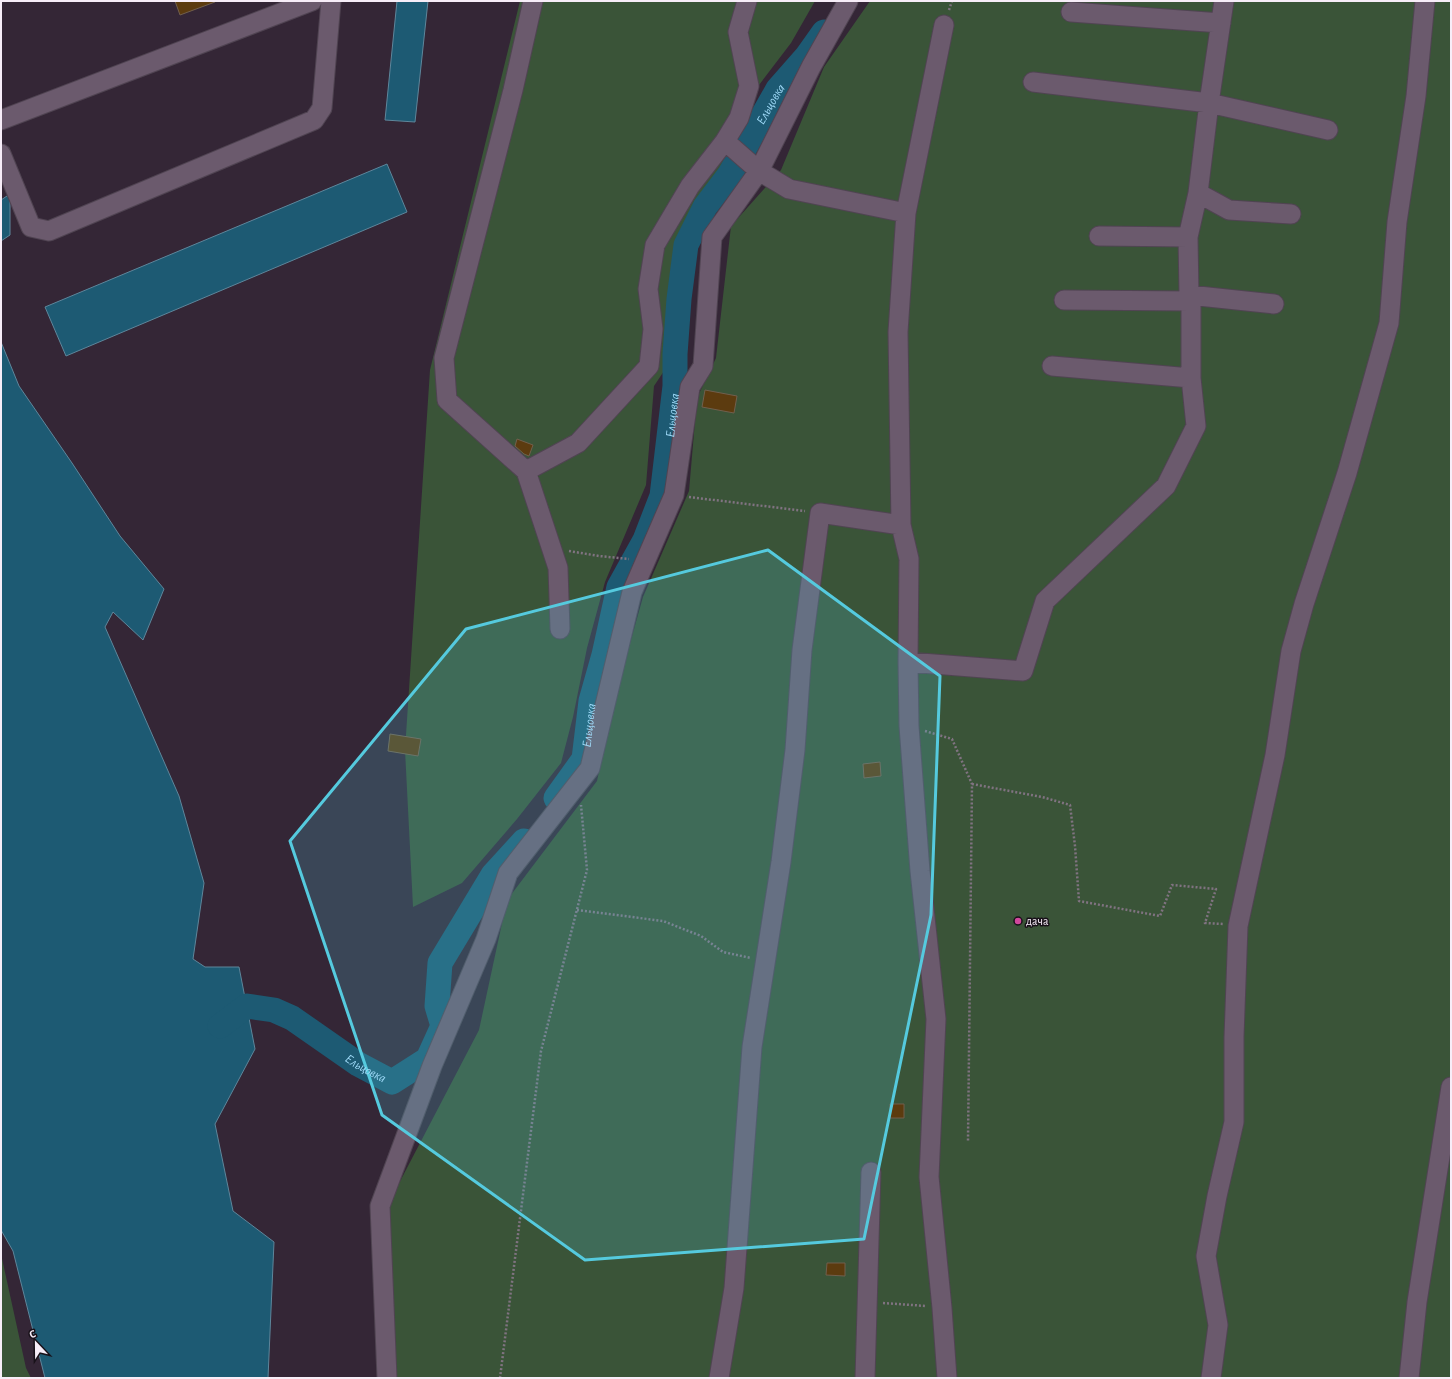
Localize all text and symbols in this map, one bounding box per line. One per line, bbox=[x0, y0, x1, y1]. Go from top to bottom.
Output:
water label: Ельцовка bbox=[755, 81, 788, 127]
water label: Ельцовка bbox=[664, 392, 682, 438]
water label: Ельцовка bbox=[580, 702, 599, 748]
place label: дача bbox=[1026, 915, 1049, 927]
marker: дача bbox=[1013, 916, 1023, 926]
water label: Ельцовка bbox=[343, 1052, 388, 1086]
north arrow bbox=[16, 1323, 56, 1363]
text: С bbox=[28, 1328, 37, 1340]

